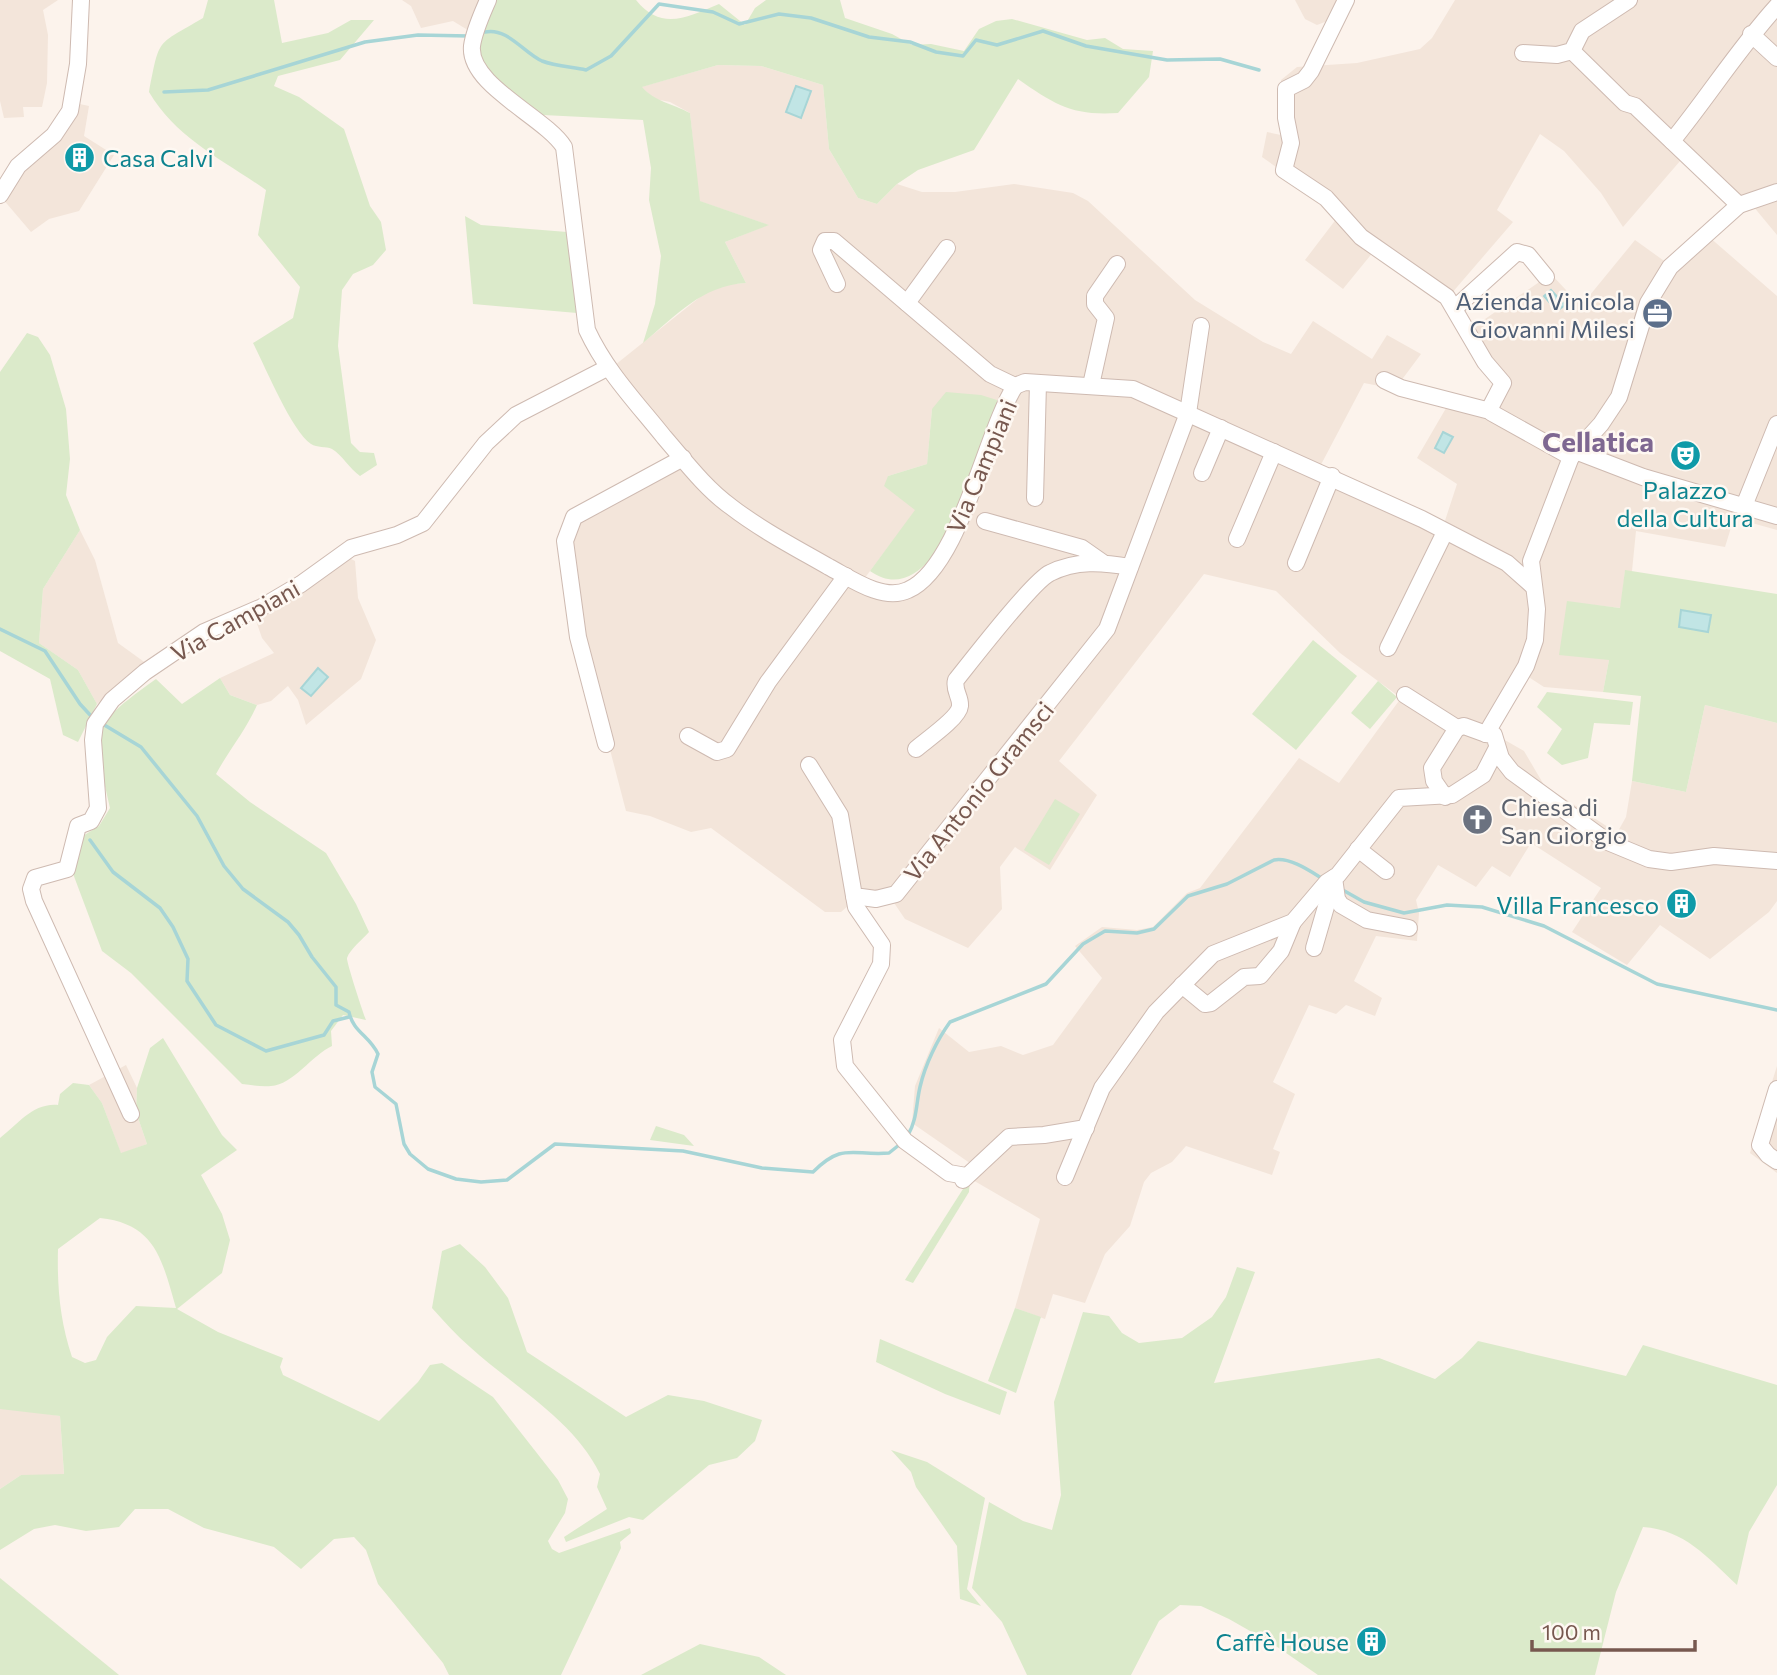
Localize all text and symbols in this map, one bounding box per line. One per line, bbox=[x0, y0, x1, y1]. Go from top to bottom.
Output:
building icon: Casa Calvi bbox=[63, 140, 97, 174]
place label: Casa Calvi bbox=[103, 143, 214, 172]
place label: Azienda Vinicola Giovanni Milesi bbox=[1456, 286, 1635, 343]
office icon: Azienda Vinicola Giovanni Milesi bbox=[1641, 297, 1675, 331]
street label: Via Campiani bbox=[940, 395, 1022, 537]
district label: Cellatica bbox=[1542, 424, 1654, 458]
theatre icon: Palazzo della Cultura bbox=[1668, 438, 1702, 472]
place label: Palazzo della Cultura bbox=[1617, 475, 1753, 532]
street label: Via Campiani bbox=[166, 573, 304, 667]
street label: Via Antonio Gramsci bbox=[897, 695, 1059, 887]
place label: Chiesa di San Giorgio bbox=[1501, 792, 1627, 849]
church icon: Chiesa di San Giorgio bbox=[1461, 803, 1495, 837]
building icon: Villa Francesco bbox=[1665, 887, 1699, 921]
place label: Villa Francesco bbox=[1496, 890, 1659, 919]
scale bar bbox=[1532, 1608, 1695, 1652]
text: 100 m bbox=[1542, 1619, 1601, 1644]
building icon: Caffè House bbox=[1355, 1624, 1389, 1658]
place label: Caffè House bbox=[1216, 1627, 1349, 1656]

